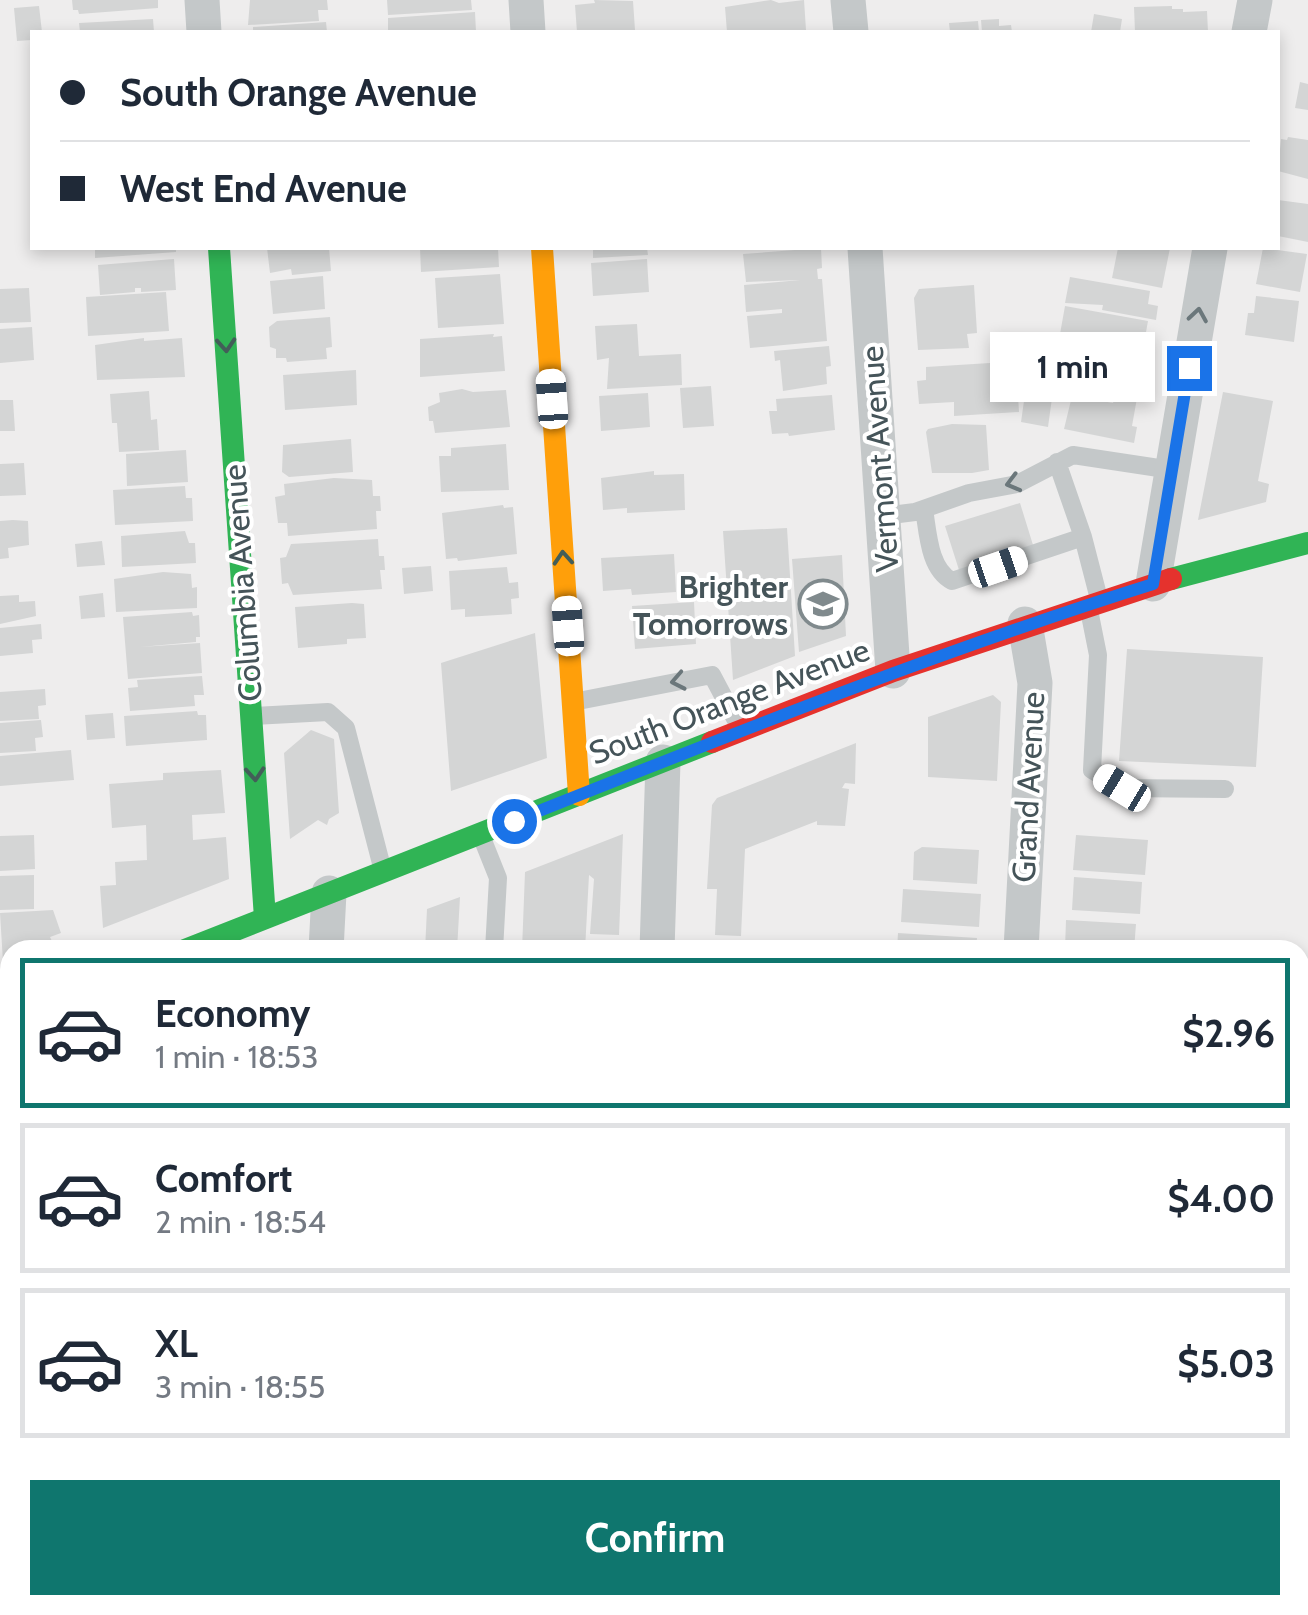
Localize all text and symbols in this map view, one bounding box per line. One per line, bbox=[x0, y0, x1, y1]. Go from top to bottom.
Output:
text: South Orange Avenue bbox=[120, 69, 477, 116]
text: West End Avenue bbox=[120, 165, 407, 212]
one-way arrow bbox=[1186, 306, 1207, 323]
callout: 1 min bbox=[989, 333, 1154, 403]
one-way arrow bbox=[214, 337, 236, 353]
street label: Vermont Avenue bbox=[852, 344, 906, 574]
route end bbox=[1167, 346, 1212, 391]
text: 1 min bbox=[1036, 347, 1109, 386]
car bbox=[535, 368, 569, 430]
street label: Columbia Avenue bbox=[214, 463, 270, 703]
one-way arrow bbox=[1005, 472, 1022, 493]
car bbox=[965, 543, 1031, 591]
one-way arrow bbox=[553, 549, 574, 565]
place label: Brighter Tomorrows bbox=[633, 567, 788, 643]
school or university icon: Brighter Tomorrows bbox=[797, 578, 849, 630]
car bbox=[551, 595, 585, 657]
street label: South Orange Avenue bbox=[583, 630, 875, 772]
one-way arrow bbox=[670, 670, 687, 691]
street label: Grand Avenue bbox=[1004, 691, 1052, 883]
car bbox=[1089, 760, 1155, 816]
one-way arrow bbox=[244, 766, 266, 782]
route start bbox=[492, 799, 537, 844]
icon: car bbox=[35, 988, 125, 1078]
text: Economy bbox=[155, 990, 310, 1037]
text: $2.96 bbox=[1182, 1010, 1275, 1057]
text: 1 min · 18:53 bbox=[155, 1037, 319, 1076]
icon: car bbox=[35, 1153, 125, 1243]
text: Comfort bbox=[155, 1155, 292, 1202]
text: $4.00 bbox=[1168, 1175, 1275, 1222]
text: 2 min · 18:54 bbox=[155, 1202, 326, 1241]
icon: car bbox=[35, 1318, 125, 1408]
text: XL bbox=[155, 1320, 198, 1367]
text: $5.03 bbox=[1177, 1340, 1275, 1387]
text: 3 min · 18:55 bbox=[155, 1367, 325, 1406]
button: Confirm bbox=[30, 1480, 1280, 1595]

